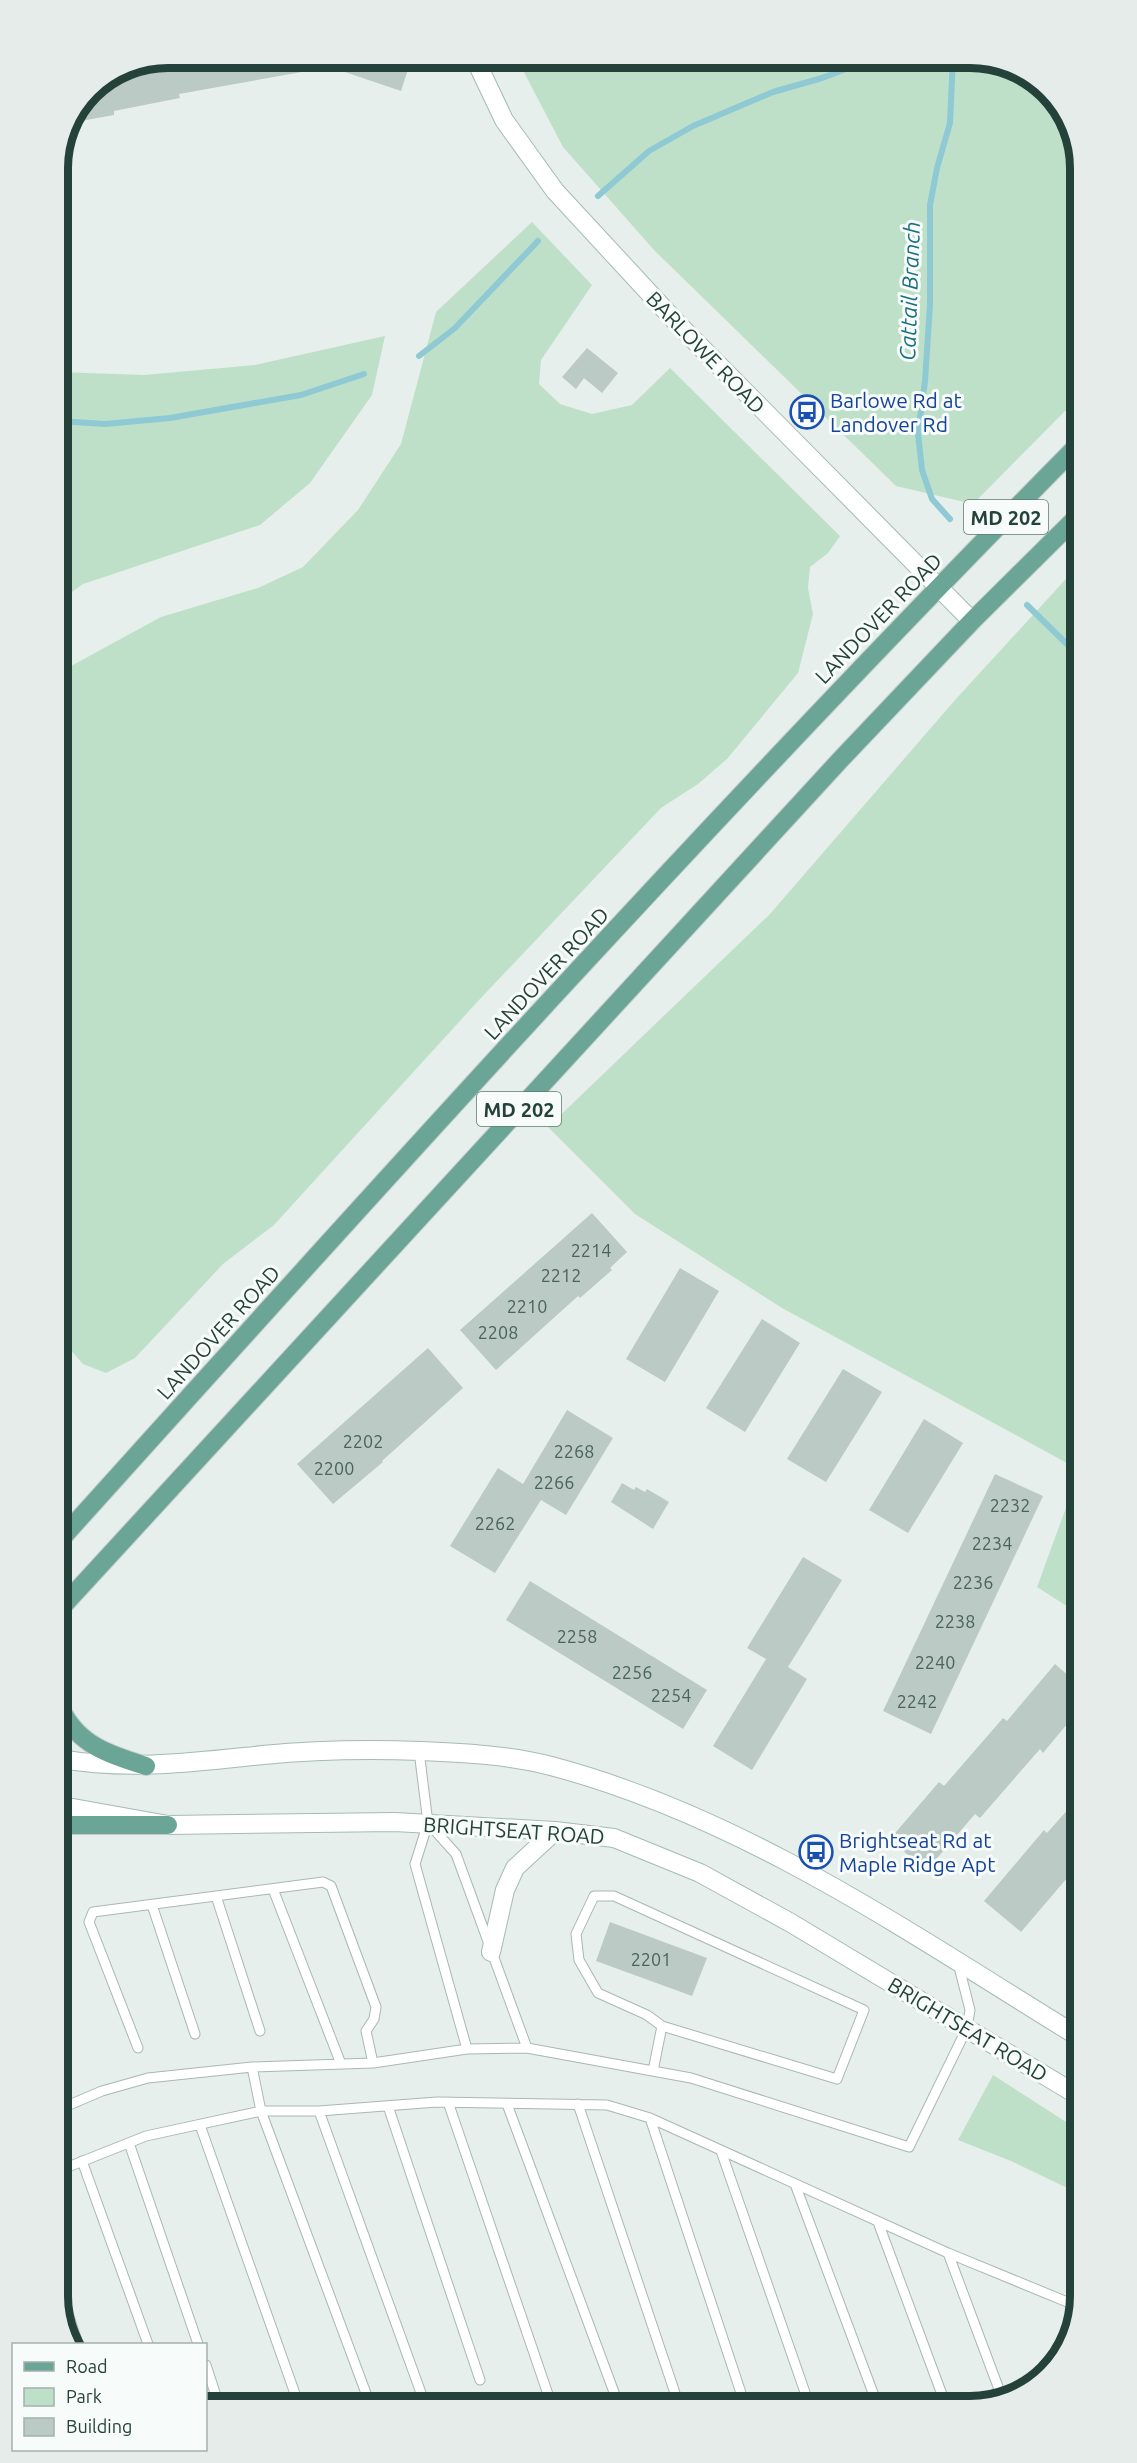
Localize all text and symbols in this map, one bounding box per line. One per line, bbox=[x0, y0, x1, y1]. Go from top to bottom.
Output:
water label: Cattail Branch bbox=[894, 221, 924, 361]
street label: BARLOWE ROAD bbox=[642, 286, 770, 418]
place label: Barlowe Rd at Landover Rd bbox=[830, 388, 962, 436]
bus stop icon: Barlowe Rd at Landover Rd bbox=[789, 394, 825, 430]
road number: MD 202 bbox=[964, 500, 1048, 534]
street label: LANDOVER ROAD bbox=[810, 548, 946, 688]
street label: LANDOVER ROAD bbox=[479, 902, 613, 1044]
road number: MD 202 bbox=[477, 1092, 561, 1126]
house number: 2214 bbox=[571, 1240, 611, 1260]
street label: LANDOVER ROAD bbox=[152, 1260, 284, 1404]
house number: 2212 bbox=[541, 1265, 581, 1285]
house number: 2210 bbox=[507, 1296, 547, 1316]
house number: 2208 bbox=[478, 1322, 518, 1342]
house number: 2202 bbox=[343, 1431, 383, 1451]
house number: 2268 bbox=[554, 1441, 594, 1461]
house number: 2200 bbox=[314, 1458, 354, 1478]
house number: 2266 bbox=[534, 1472, 574, 1492]
house number: 2232 bbox=[990, 1495, 1030, 1515]
house number: 2262 bbox=[475, 1513, 515, 1533]
house number: 2234 bbox=[972, 1533, 1012, 1553]
house number: 2236 bbox=[953, 1572, 993, 1592]
house number: 2238 bbox=[935, 1611, 975, 1631]
house number: 2258 bbox=[557, 1626, 597, 1646]
house number: 2240 bbox=[915, 1652, 955, 1672]
house number: 2256 bbox=[612, 1662, 652, 1682]
house number: 2254 bbox=[651, 1685, 691, 1705]
house number: 2242 bbox=[897, 1691, 937, 1711]
street label: BRIGHTSEAT ROAD bbox=[423, 1812, 605, 1848]
place label: Brightseat Rd at Maple Ridge Apt bbox=[839, 1828, 995, 1876]
bus stop icon: Brightseat Rd at Maple Ridge Apt bbox=[798, 1834, 834, 1870]
house number: 2201 bbox=[631, 1949, 671, 1969]
street label: BRIGHTSEAT ROAD bbox=[884, 1972, 1052, 2086]
legend bbox=[12, 2343, 207, 2451]
text: Road bbox=[66, 2356, 108, 2376]
text: Park bbox=[66, 2386, 102, 2406]
text: Building bbox=[66, 2416, 132, 2436]

